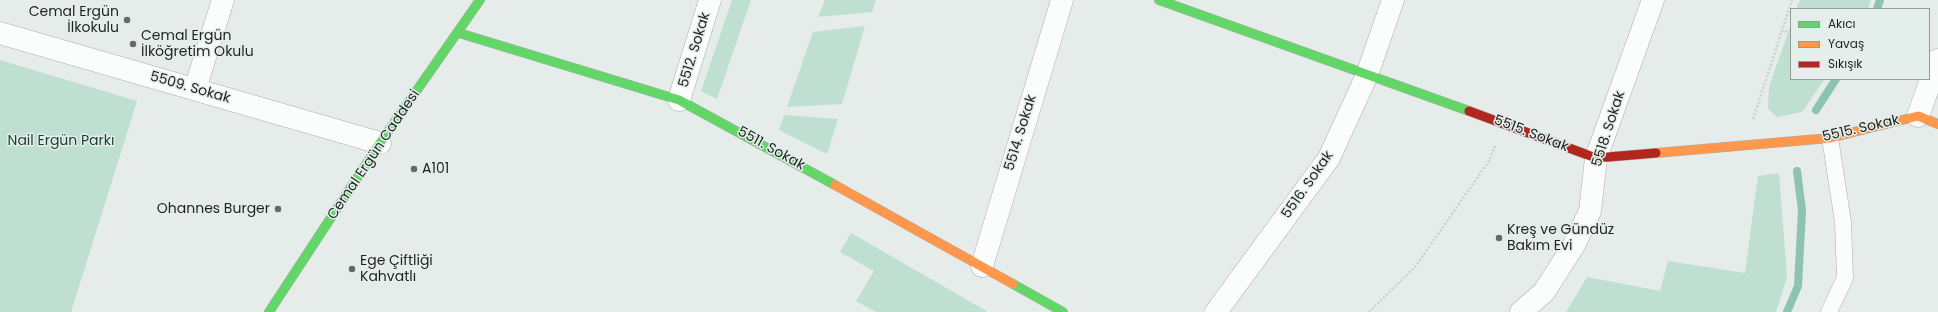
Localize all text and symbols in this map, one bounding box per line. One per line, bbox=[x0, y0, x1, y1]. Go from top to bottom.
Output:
place label: Cemal Ergün İlkokulu bbox=[29, 4, 119, 36]
legend bbox=[1790, 8, 1930, 80]
street label: 5512. Sokak bbox=[676, 10, 714, 90]
marker: Cemal Ergün İlkokulu bbox=[122, 15, 132, 25]
text: Akıcı bbox=[1828, 15, 1855, 32]
place label: Cemal Ergün İlköğretim Okulu bbox=[141, 28, 254, 60]
text: Yavaş bbox=[1828, 35, 1864, 52]
marker: Cemal Ergün İlköğretim Okulu bbox=[128, 39, 138, 49]
text: Sıkışık bbox=[1828, 55, 1863, 72]
street label: 5509. Sokak bbox=[148, 68, 232, 108]
street label: Cemal Ergün Caddesi bbox=[324, 87, 424, 223]
street label: 5518. Sokak bbox=[1589, 89, 1629, 169]
street label: 5514. Sokak bbox=[1001, 93, 1041, 173]
street label: 5515. Sokak bbox=[1491, 112, 1571, 156]
street label: 5515. Sokak bbox=[1821, 112, 1901, 146]
street label: 5511. Sokak bbox=[734, 124, 808, 174]
park label: Nail Ergün Parkı bbox=[8, 133, 114, 149]
street label: 5516. Sokak bbox=[1279, 148, 1337, 222]
place label: A101 bbox=[422, 161, 449, 177]
marker: A101 bbox=[409, 164, 419, 174]
place label: Ohannes Burger bbox=[157, 201, 270, 217]
marker: Ohannes Burger bbox=[273, 204, 283, 214]
place label: Kreş ve Gündüz Bakım Evi bbox=[1507, 222, 1614, 254]
marker: Kreş ve Gündüz Bakım Evi bbox=[1494, 233, 1504, 243]
place label: Ege Çiftliği Kahvatlı bbox=[360, 253, 433, 286]
marker: Ege Çiftliği Kahvatlı bbox=[347, 264, 357, 274]

